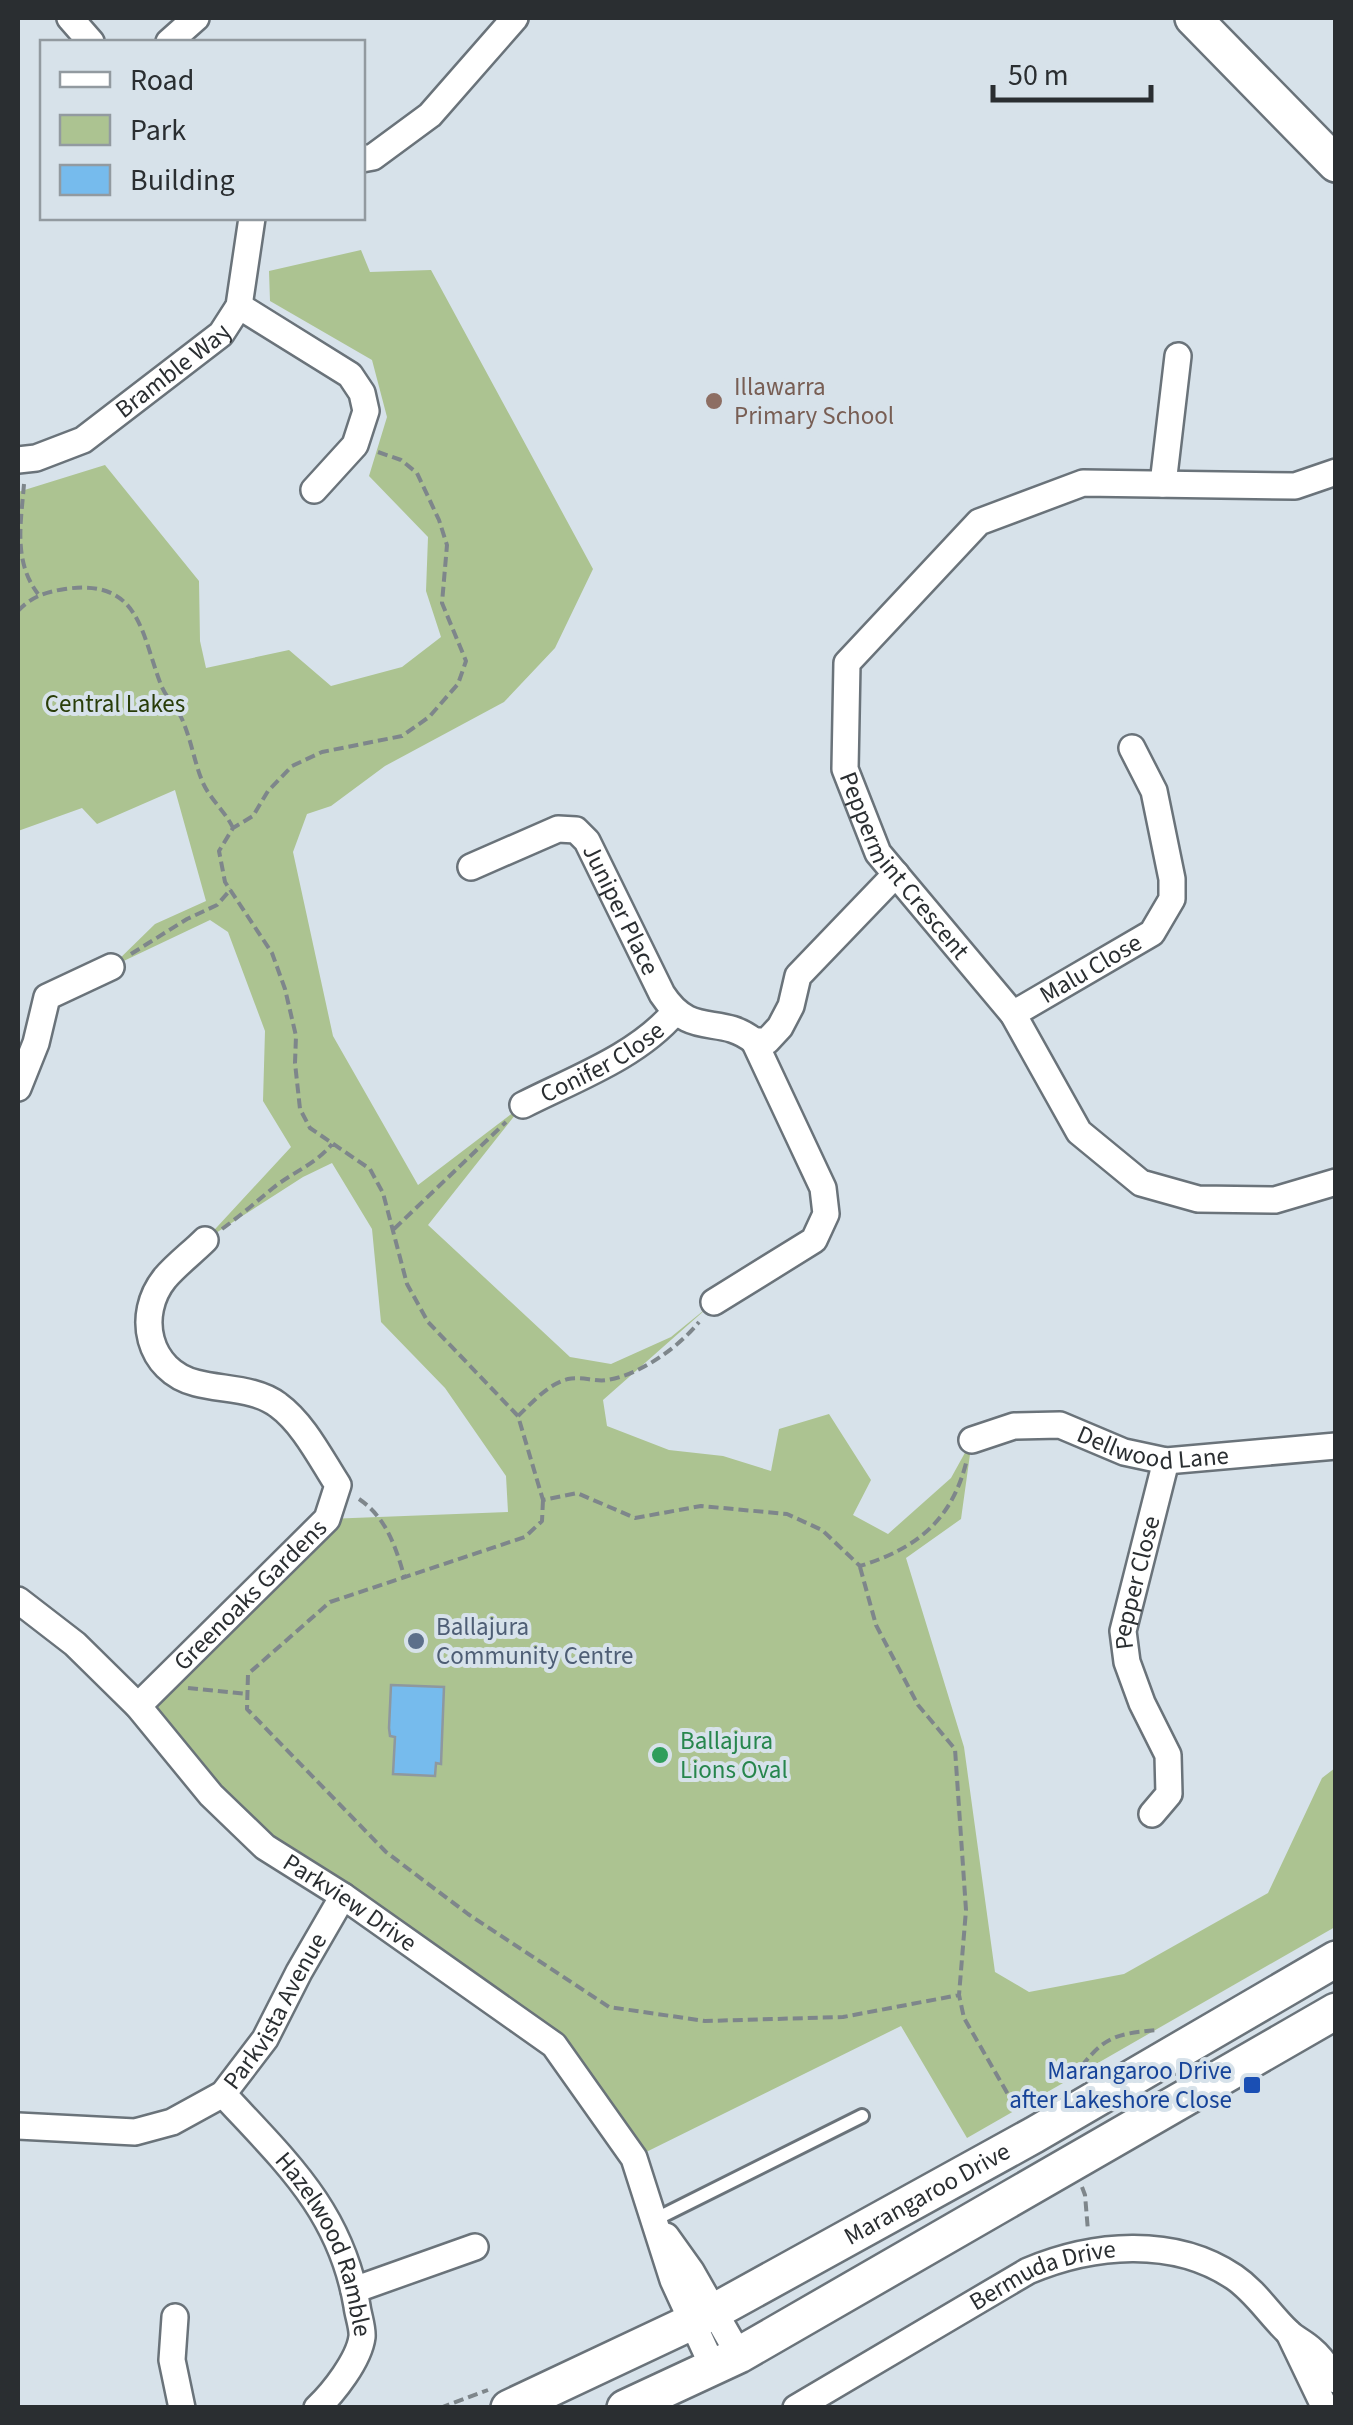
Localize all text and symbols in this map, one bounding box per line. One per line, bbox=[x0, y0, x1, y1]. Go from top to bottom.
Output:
legend bbox=[40, 40, 365, 220]
scale bar bbox=[993, 40, 1150, 102]
text: 50 m bbox=[1008, 54, 1069, 97]
text: Road bbox=[130, 59, 194, 102]
text: Park bbox=[130, 109, 186, 152]
text: Building bbox=[130, 159, 235, 202]
street label: Bramble Way bbox=[108, 317, 241, 427]
place label: Illawarra Primary School bbox=[734, 369, 894, 434]
marker: Illawarra Primary School bbox=[703, 390, 725, 412]
park label: Central Lakes bbox=[45, 686, 185, 722]
street label: Peppermint Crescent bbox=[830, 767, 978, 968]
street label: Juniper Place bbox=[573, 838, 668, 981]
street label: Malu Close bbox=[1033, 925, 1149, 1013]
street label: Conifer Close bbox=[534, 1013, 673, 1112]
street label: Dellwood Lane bbox=[1071, 1416, 1230, 1480]
street label: Greenoaks Gardens bbox=[165, 1511, 335, 1679]
street label: Pepper Close bbox=[1104, 1512, 1169, 1652]
place label: Ballajura Community Centre bbox=[436, 1609, 633, 1674]
marker: Ballajura Community Centre bbox=[405, 1630, 427, 1652]
place label: Ballajura Lions Oval bbox=[680, 1723, 788, 1788]
marker: Ballajura Lions Oval bbox=[649, 1744, 671, 1766]
street label: Parkview Drive bbox=[276, 1845, 424, 1961]
street label: Parkvista Avenue bbox=[215, 1926, 336, 2097]
place label: Marangaroo Drive after Lakeshore Close bbox=[1009, 2053, 1232, 2118]
marker: Marangaroo Drive after Lakeshore Close bbox=[1241, 2074, 1263, 2096]
street label: Marangaroo Drive bbox=[838, 2134, 1017, 2254]
street label: Hazelwood Ramble bbox=[266, 2144, 380, 2338]
street label: Bermuda Drive bbox=[963, 2231, 1117, 2320]

